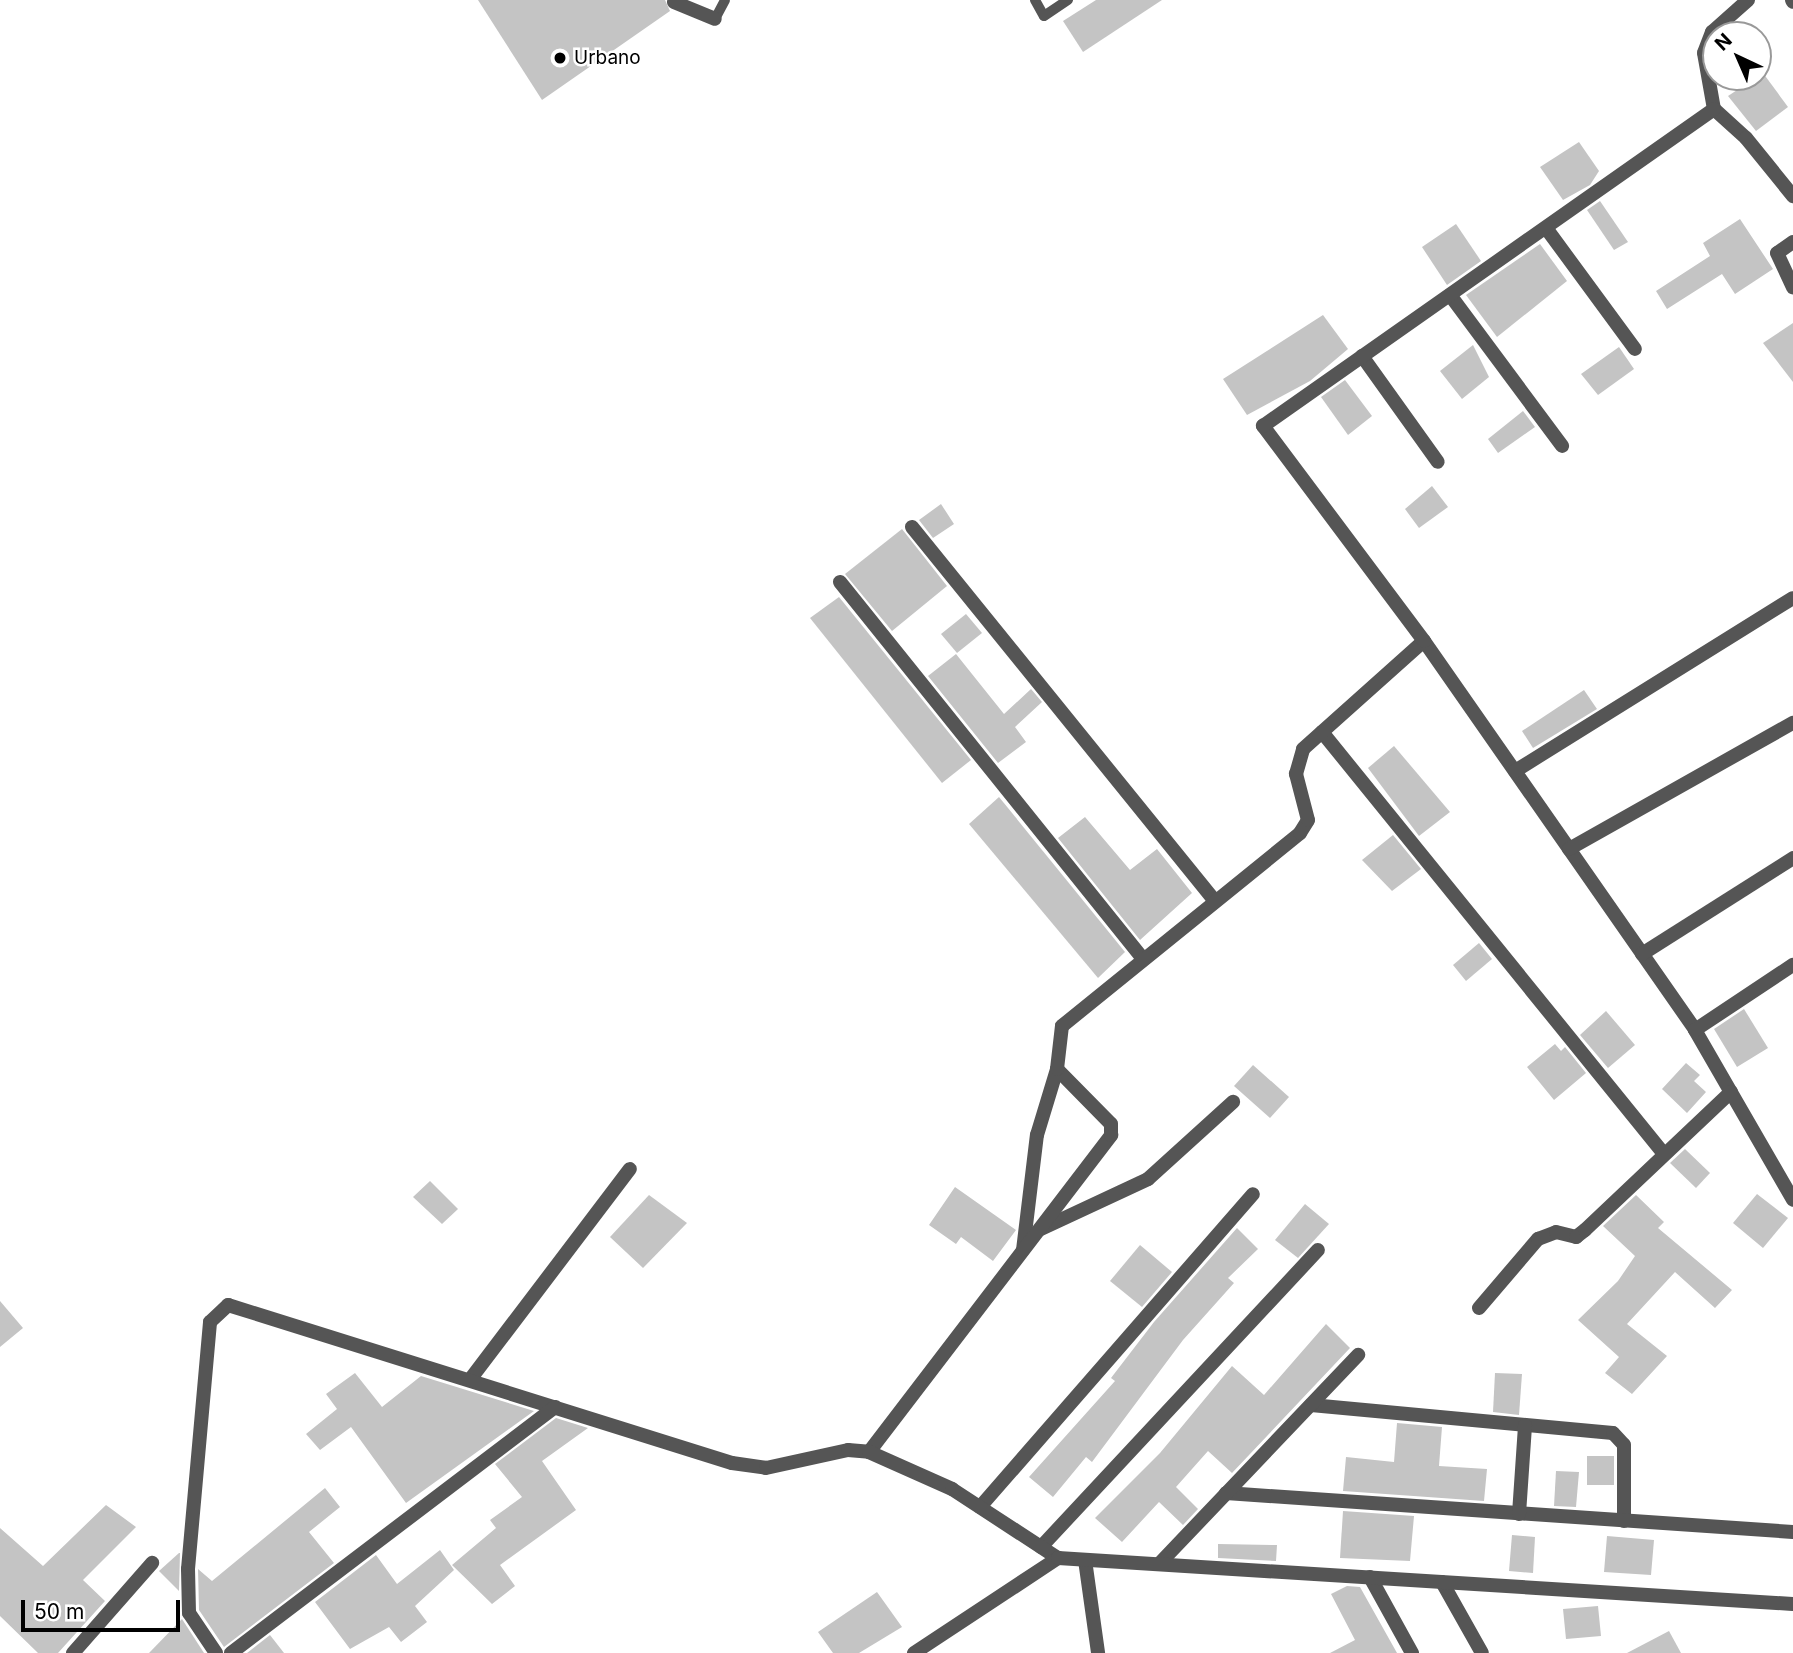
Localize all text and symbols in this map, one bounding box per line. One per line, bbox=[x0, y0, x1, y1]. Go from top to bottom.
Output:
north arrow bbox=[1702, 21, 1772, 91]
text: N bbox=[1710, 29, 1737, 55]
place label: Urbano bbox=[574, 47, 641, 69]
marker: Urbano bbox=[552, 50, 568, 66]
scale bar bbox=[24, 1586, 184, 1630]
text: 50 m bbox=[34, 1599, 84, 1624]

